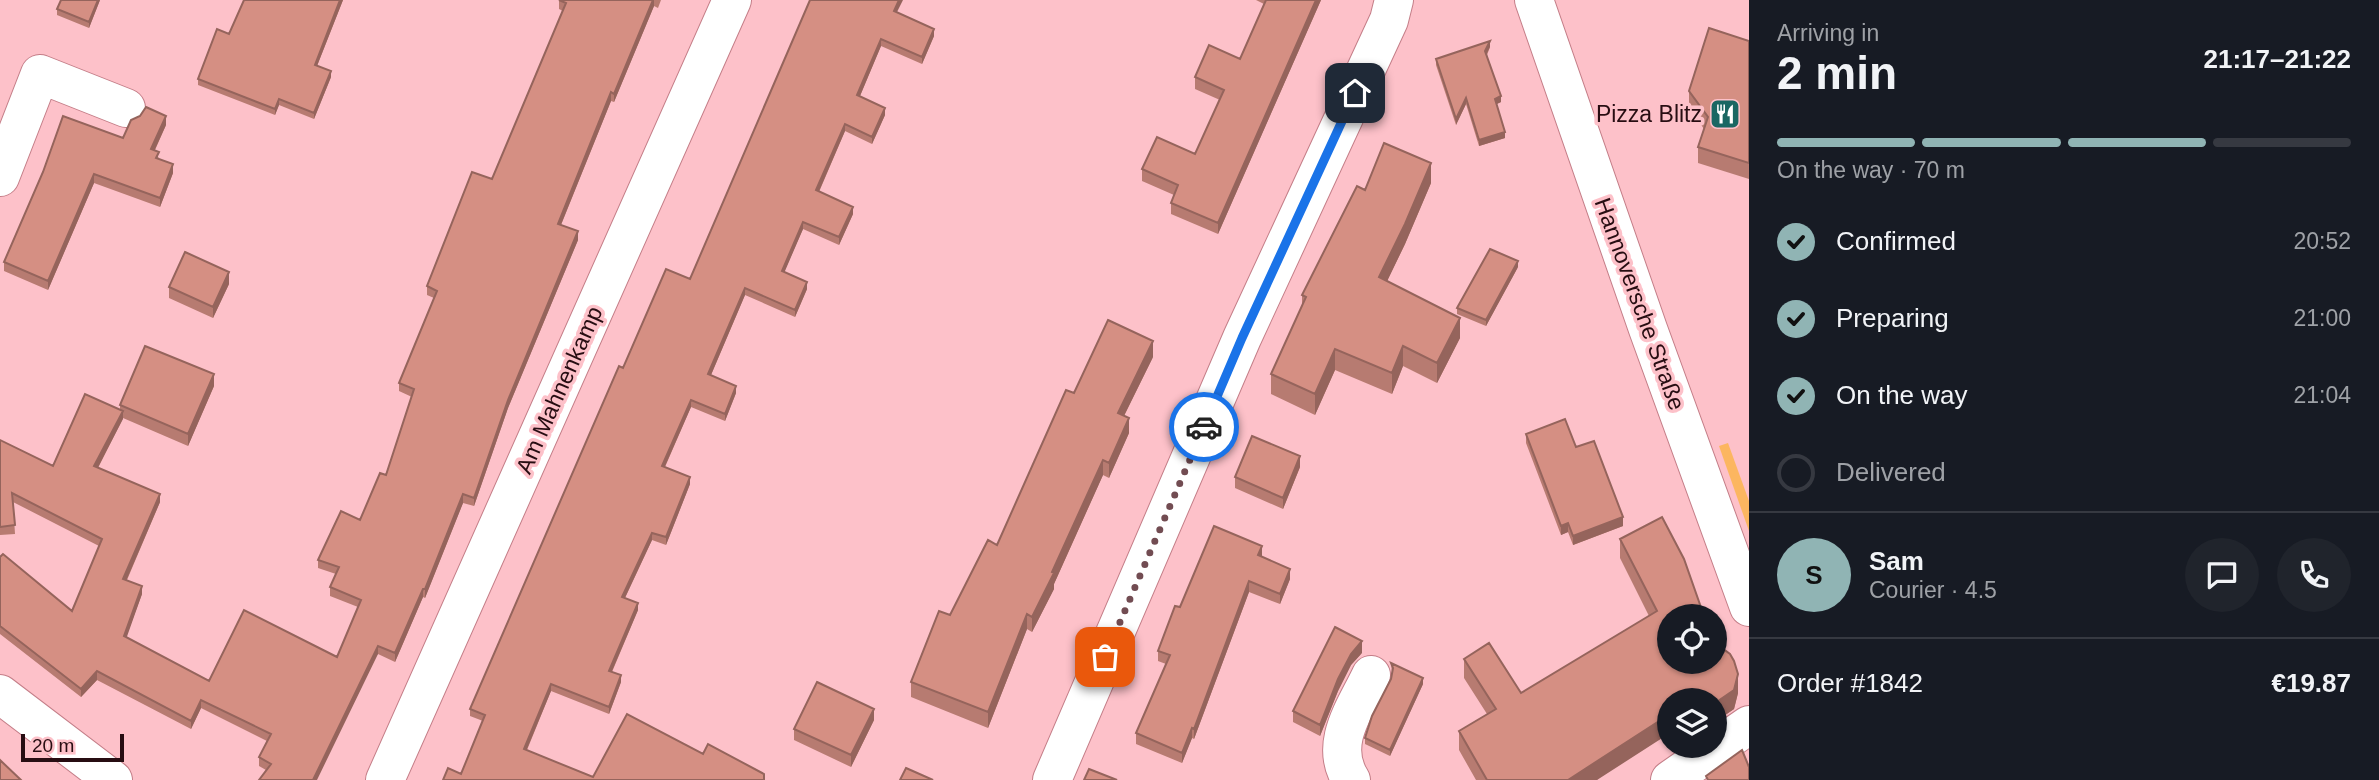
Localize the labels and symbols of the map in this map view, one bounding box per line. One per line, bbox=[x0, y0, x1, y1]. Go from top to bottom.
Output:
pin bbox=[1325, 63, 1385, 123]
restaurant icon: Pizza Blitz bbox=[1708, 97, 1742, 131]
place label: Pizza Blitz bbox=[1596, 101, 1702, 127]
street label: Hannoversche Straße bbox=[1590, 194, 1690, 414]
street label: Am Mahnenkamp bbox=[510, 302, 608, 478]
courier bbox=[1169, 392, 1239, 462]
pin bbox=[1075, 627, 1135, 687]
scale bar bbox=[21, 731, 124, 763]

